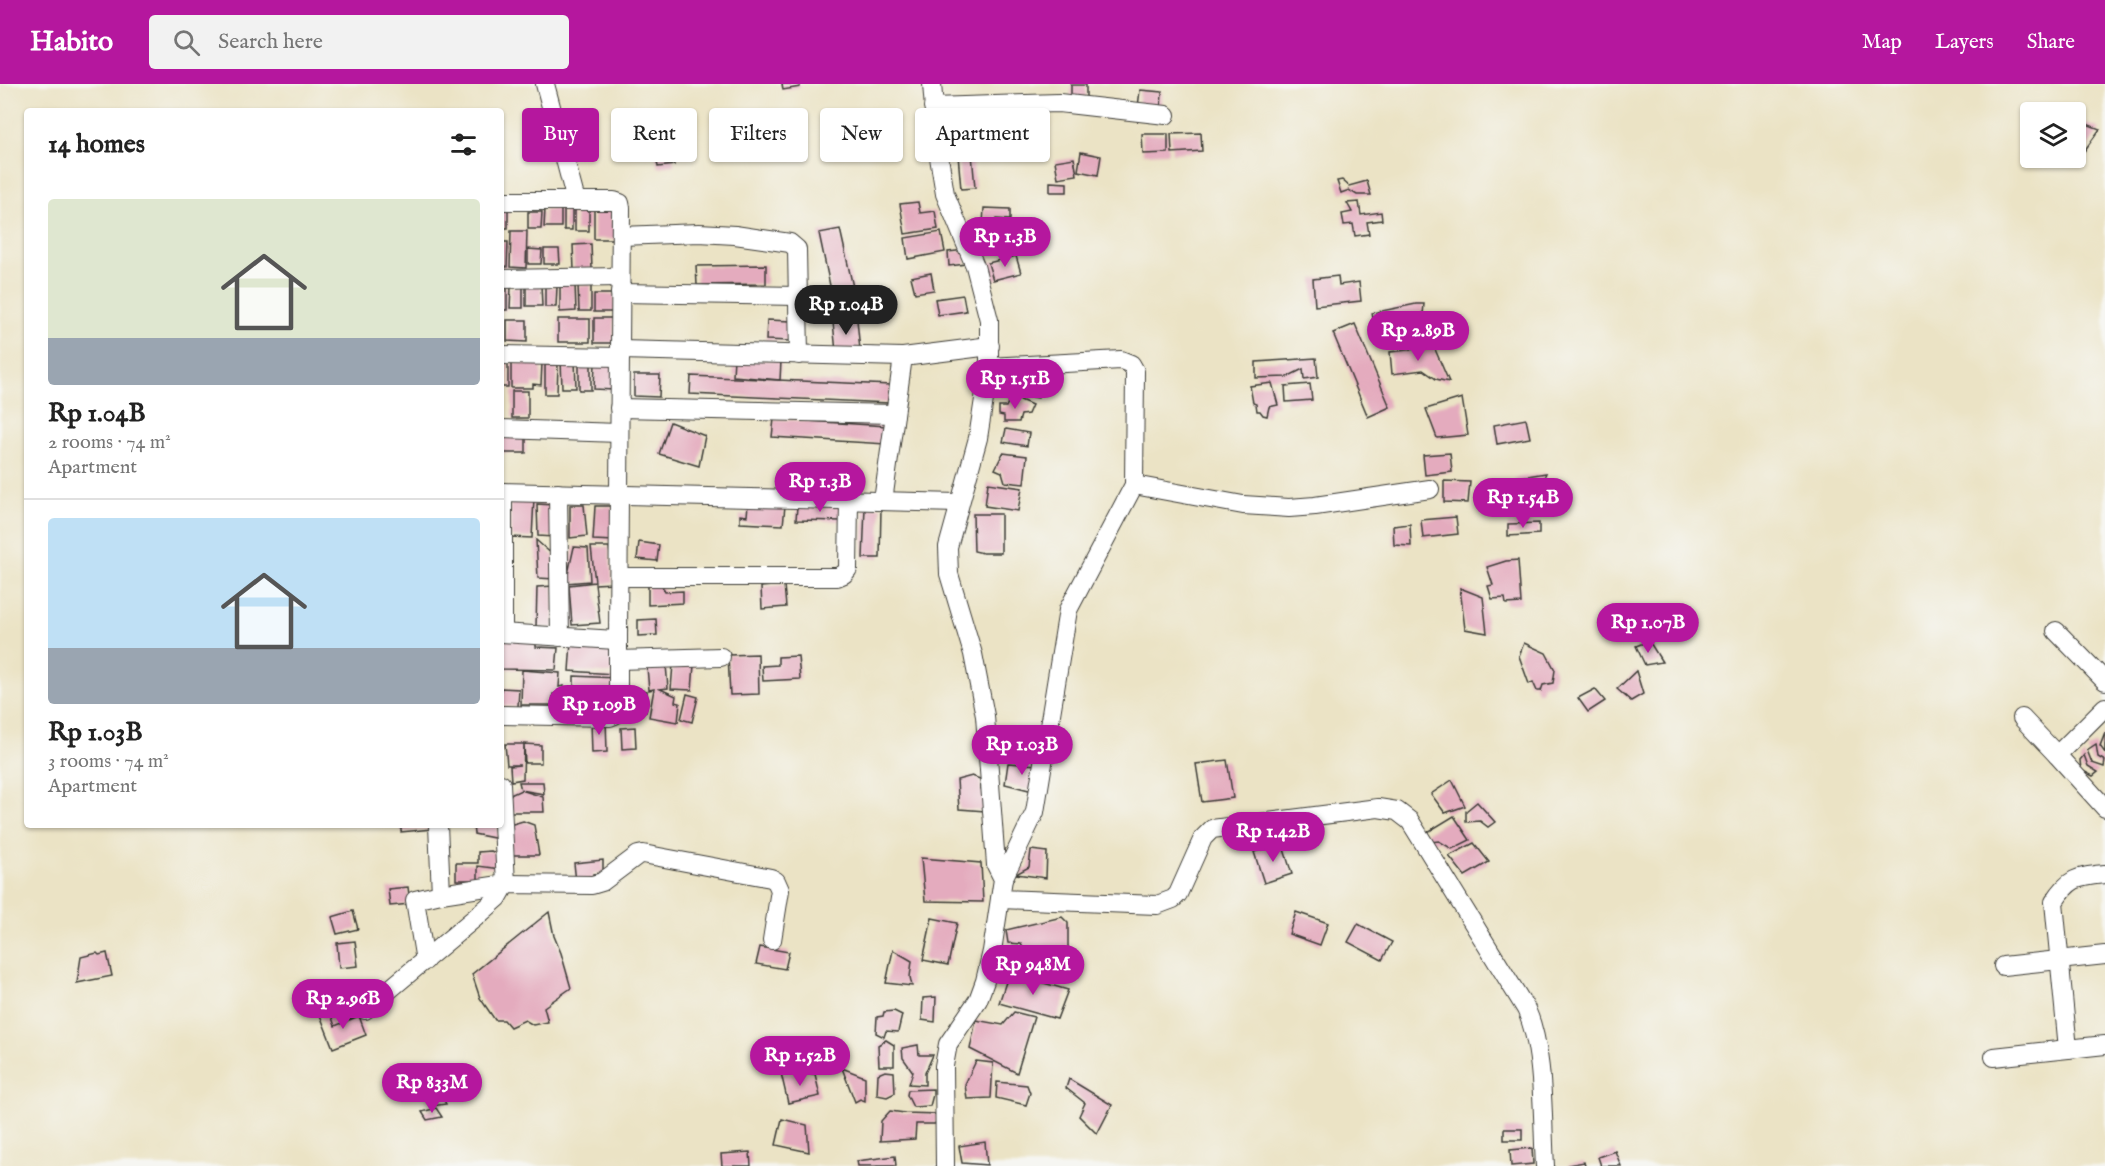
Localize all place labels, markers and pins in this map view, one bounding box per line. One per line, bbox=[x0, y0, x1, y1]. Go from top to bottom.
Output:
pin: Rp 1.3B bbox=[950, 217, 1060, 268]
pin: Rp 1.04B bbox=[784, 285, 908, 336]
pin: Rp 2.89B bbox=[1356, 311, 1480, 362]
pin: Rp 1.51B bbox=[953, 359, 1077, 410]
pin: Rp 1.3B bbox=[765, 462, 875, 513]
pin: Rp 1.54B bbox=[1461, 478, 1585, 529]
pin: Rp 1.07B bbox=[1586, 603, 1710, 654]
pin: Rp 1.09B bbox=[537, 685, 661, 736]
pin: Rp 1.03B bbox=[960, 725, 1084, 776]
pin: Rp 1.42B bbox=[1211, 812, 1335, 863]
pin: Rp 948M bbox=[978, 945, 1088, 996]
pin: Rp 2.96B bbox=[281, 979, 405, 1030]
pin: Rp 1.52B bbox=[738, 1036, 862, 1087]
pin: Rp 833M bbox=[377, 1063, 487, 1114]

